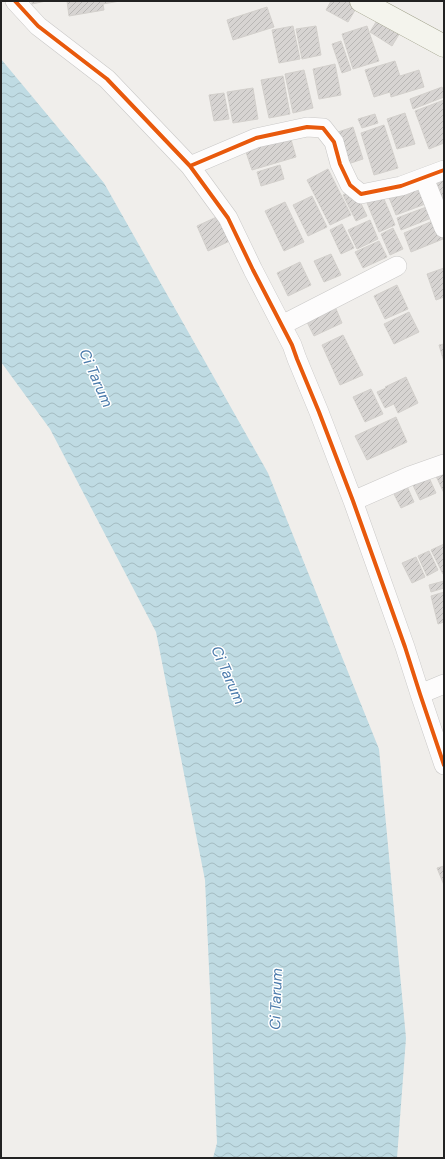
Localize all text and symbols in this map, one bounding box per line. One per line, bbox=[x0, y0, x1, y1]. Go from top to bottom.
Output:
water label: Ci Tarum bbox=[74, 346, 118, 410]
water label: Ci Tarum bbox=[206, 643, 250, 707]
water label: Ci Tarum bbox=[265, 968, 287, 1030]

